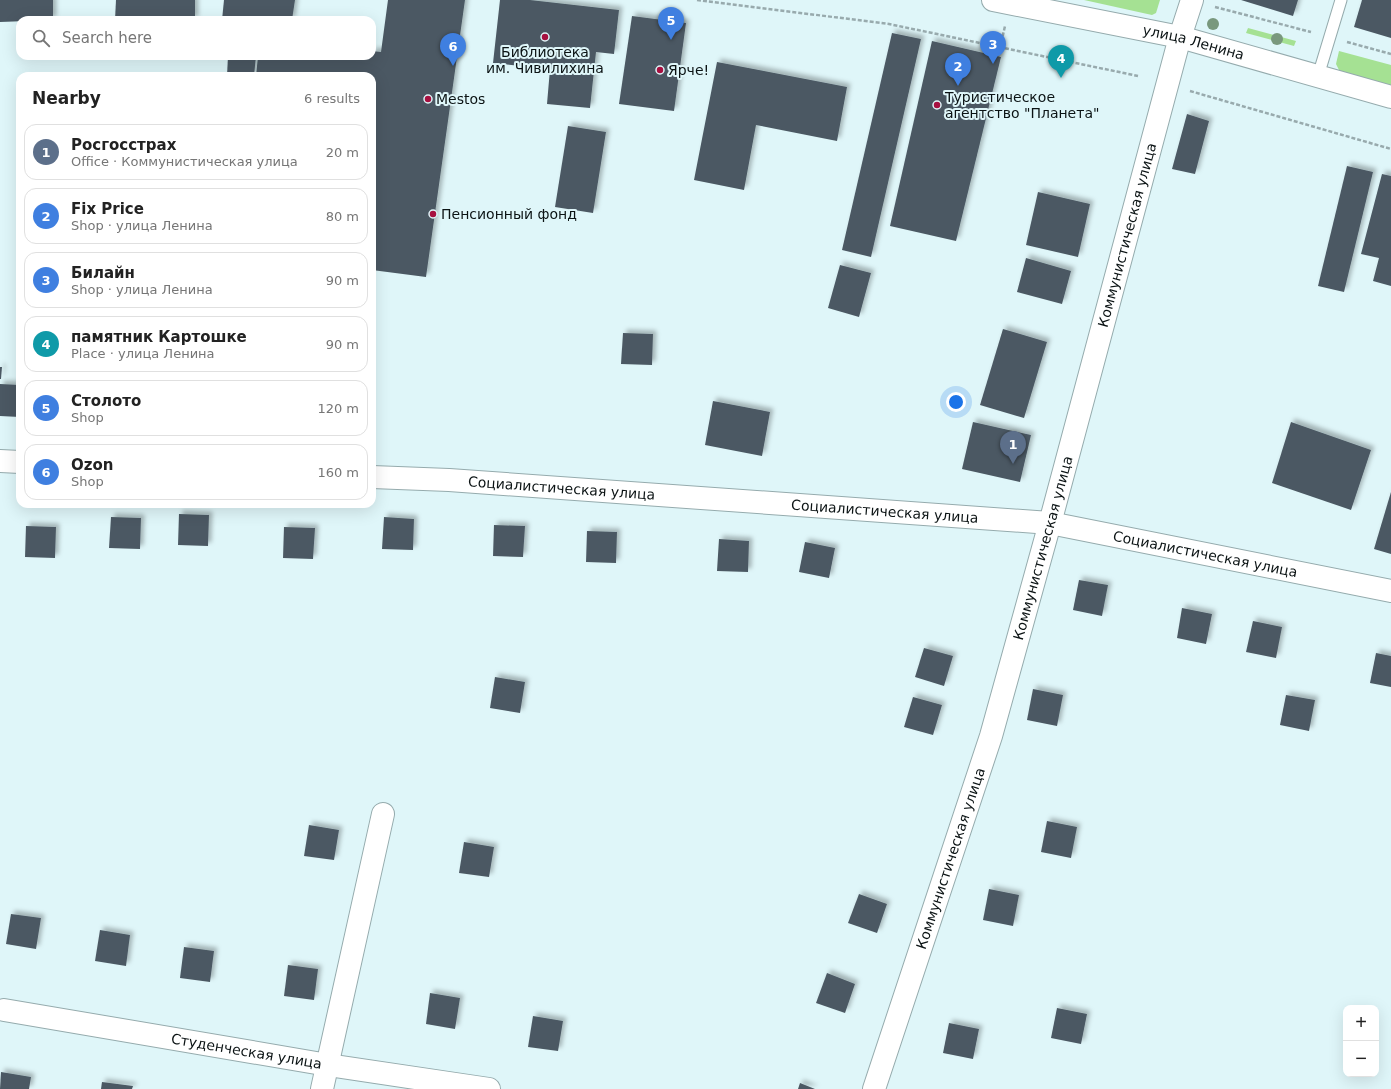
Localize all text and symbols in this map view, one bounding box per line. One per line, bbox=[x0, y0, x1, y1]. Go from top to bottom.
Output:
pin: 5 bbox=[658, 7, 684, 40]
search box bbox=[16, 16, 376, 60]
street label: улица Ленина bbox=[1141, 22, 1246, 63]
icon: search bbox=[30, 27, 52, 49]
text: Search here bbox=[62, 29, 152, 47]
pin: 3 bbox=[980, 31, 1006, 64]
marker: Библиотека им. Чивилихина bbox=[540, 32, 550, 42]
pin: 6 bbox=[440, 33, 466, 66]
place label: Библиотека им. Чивилихина bbox=[486, 44, 604, 76]
pin: 4 bbox=[1048, 45, 1074, 78]
pin: 2 bbox=[945, 53, 971, 86]
place label: Ярче! bbox=[668, 62, 709, 78]
marker: Ярче! bbox=[655, 65, 665, 75]
text: Nearby bbox=[32, 88, 101, 108]
place label: Туристическое агентство "Планета" bbox=[944, 89, 1099, 121]
text: 6 results bbox=[304, 91, 360, 106]
place label: Mestos bbox=[436, 91, 485, 107]
marker: Mestos bbox=[423, 94, 433, 104]
marker: Туристическое агентство "Планета" bbox=[932, 100, 942, 110]
text: Росгосстрах bbox=[71, 136, 176, 154]
street label: Коммунистическая улица bbox=[1095, 141, 1159, 329]
text: 1 bbox=[41, 145, 51, 160]
text: 20 m bbox=[326, 145, 359, 160]
text: Office · Коммунистическая улица bbox=[71, 154, 298, 169]
text: Fix Price bbox=[71, 200, 144, 218]
place label: Пенсионный фонд bbox=[441, 206, 577, 222]
text: 2 bbox=[41, 209, 51, 224]
text: 80 m bbox=[326, 209, 359, 224]
marker: Пенсионный фонд bbox=[428, 209, 438, 219]
text: Shop · улица Ленина bbox=[71, 218, 213, 233]
text: Билайн bbox=[71, 264, 135, 282]
text: 3 bbox=[41, 273, 51, 288]
text: 90 m bbox=[326, 273, 359, 288]
text: Shop · улица Ленина bbox=[71, 282, 213, 297]
text: памятник Картошке bbox=[71, 328, 247, 346]
text: 4 bbox=[41, 337, 51, 352]
text: 90 m bbox=[326, 337, 359, 352]
text: Place · улица Ленина bbox=[71, 346, 215, 361]
text: Столото bbox=[71, 392, 141, 410]
your location bbox=[946, 392, 966, 412]
text: 5 bbox=[41, 401, 51, 416]
text: 120 m bbox=[317, 401, 359, 416]
text: Shop bbox=[71, 410, 104, 425]
pin: 1 bbox=[1000, 431, 1026, 464]
street label: Коммунистическая улица bbox=[1010, 454, 1076, 642]
text: Ozon bbox=[71, 456, 113, 474]
text: 6 bbox=[41, 465, 51, 480]
text: 160 m bbox=[317, 465, 359, 480]
street label: Социалистическая улица bbox=[467, 473, 656, 503]
text: Shop bbox=[71, 474, 104, 489]
street label: Социалистическая улица bbox=[791, 497, 979, 526]
street label: Социалистическая улица bbox=[1112, 528, 1299, 580]
street label: Коммунистическая улица bbox=[913, 766, 988, 951]
map controls bbox=[1343, 1005, 1379, 1077]
button: + bbox=[1343, 1005, 1379, 1041]
street label: Студенческая улица bbox=[170, 1031, 323, 1072]
button: − bbox=[1343, 1041, 1379, 1077]

